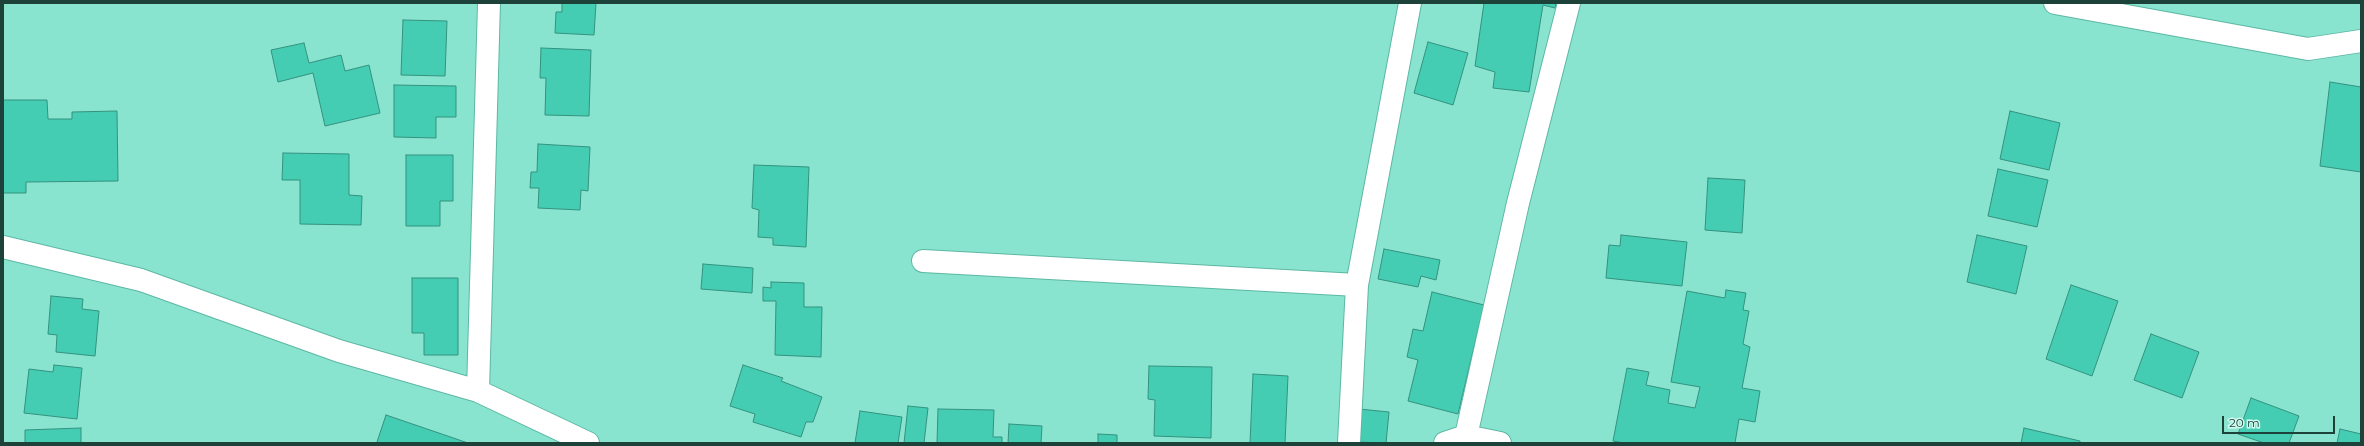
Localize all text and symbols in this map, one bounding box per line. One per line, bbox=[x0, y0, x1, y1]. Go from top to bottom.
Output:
scale bar bbox=[2224, 408, 2337, 434]
text: 20 m bbox=[2229, 415, 2260, 430]

